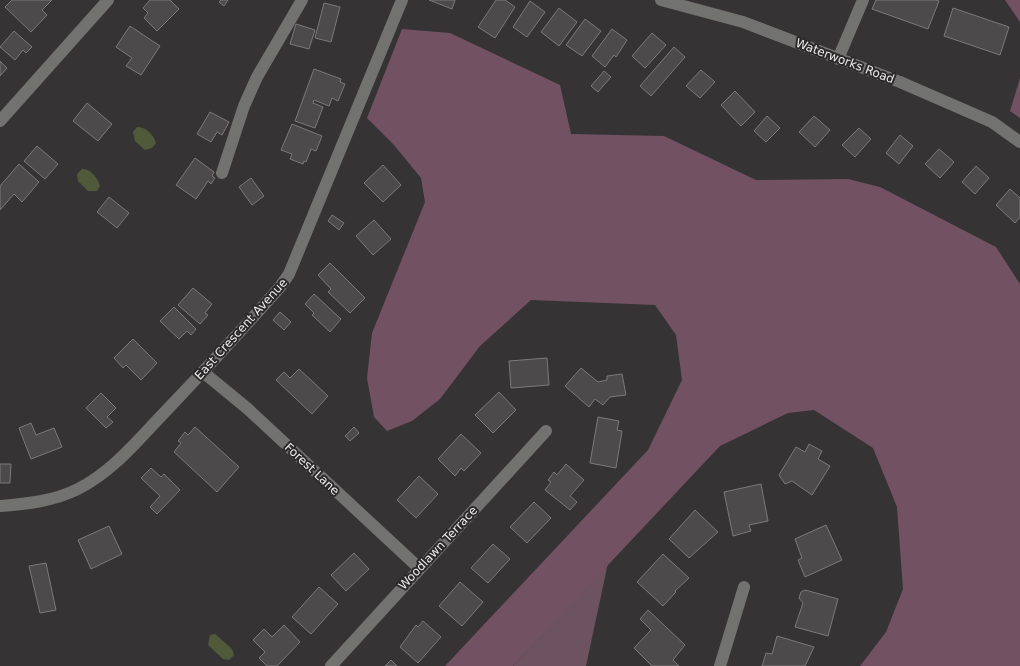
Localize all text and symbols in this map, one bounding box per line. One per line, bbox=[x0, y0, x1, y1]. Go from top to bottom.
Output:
street label: Waterworks Road bbox=[794, 36, 896, 86]
street label: East Crescent Avenue bbox=[192, 276, 290, 382]
street label: Forest Lane bbox=[282, 440, 342, 498]
street label: Woodlawn Terrace bbox=[396, 503, 480, 593]

